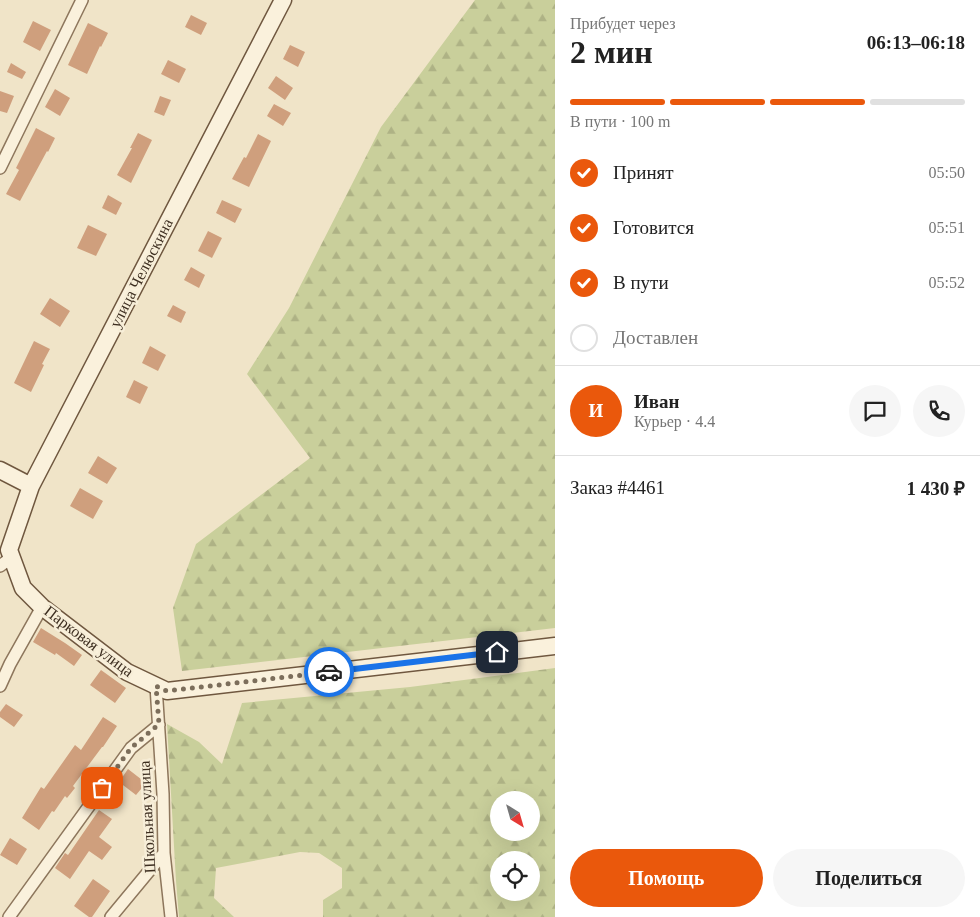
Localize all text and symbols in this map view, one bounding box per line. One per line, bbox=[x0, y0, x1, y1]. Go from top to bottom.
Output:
text: Прибудет через bbox=[570, 15, 676, 32]
text: 06:13–06:18 bbox=[867, 32, 965, 53]
text: 2 мин bbox=[570, 34, 653, 70]
text: В пути · 100 m bbox=[570, 113, 671, 130]
icon: check bbox=[570, 159, 598, 187]
text: Принят bbox=[613, 162, 674, 183]
text: 05:50 bbox=[929, 164, 965, 181]
icon: check bbox=[570, 214, 598, 242]
street label: улица Челюскина bbox=[106, 216, 177, 331]
text: Готовится bbox=[613, 217, 694, 238]
text: 05:51 bbox=[929, 219, 965, 236]
icon: check bbox=[570, 269, 598, 297]
text: В пути bbox=[613, 272, 669, 293]
text: 05:52 bbox=[929, 274, 965, 291]
text: Доставлен bbox=[613, 327, 698, 348]
button: chat bbox=[849, 385, 901, 437]
button: phone bbox=[913, 385, 965, 437]
text: Иван bbox=[634, 391, 680, 412]
text: И bbox=[589, 400, 603, 421]
text: Курьер · 4.4 bbox=[634, 413, 715, 430]
text: Заказ #4461 bbox=[570, 477, 665, 498]
text: 1 430 ₽ bbox=[906, 478, 965, 499]
street label: Парковая улица bbox=[41, 602, 137, 681]
pin bbox=[476, 631, 518, 673]
icon: home bbox=[483, 638, 511, 666]
courier bbox=[304, 647, 354, 697]
icon: car bbox=[315, 658, 343, 686]
street label: Школьная улица bbox=[136, 760, 159, 874]
pin bbox=[81, 767, 123, 809]
icon: bag bbox=[88, 774, 116, 802]
north arrow bbox=[490, 791, 540, 841]
map controls bbox=[490, 791, 540, 901]
button: Помощь bbox=[570, 849, 763, 907]
button: Поделиться bbox=[773, 849, 965, 907]
button: locate bbox=[490, 851, 540, 901]

